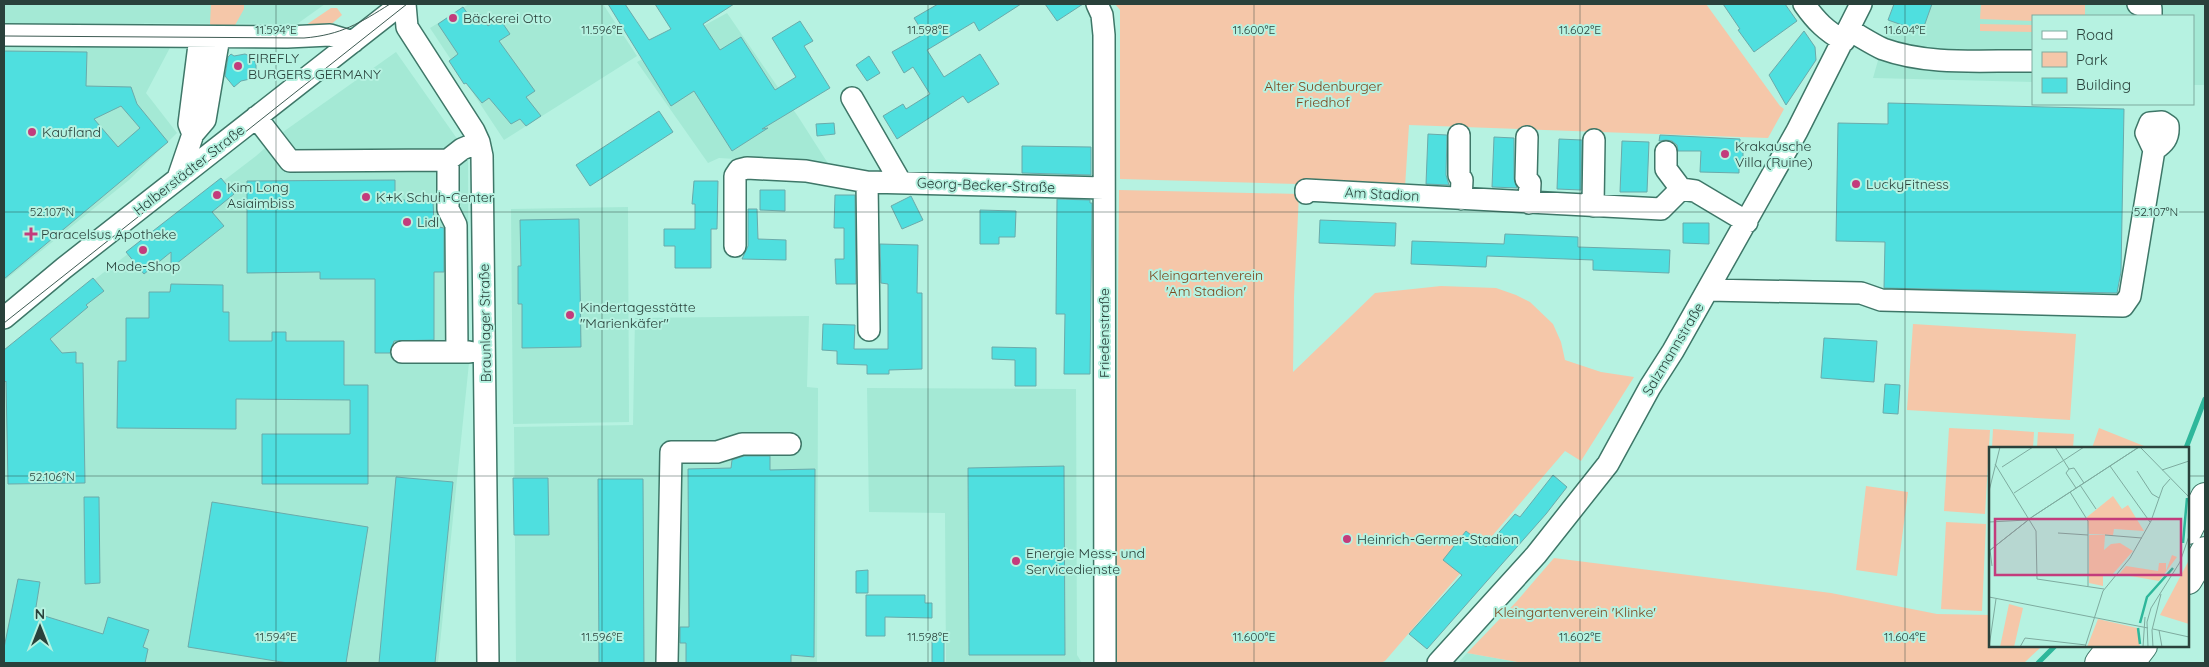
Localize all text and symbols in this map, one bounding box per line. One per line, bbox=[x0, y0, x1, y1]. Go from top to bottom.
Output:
place label: Bäckerei Otto bbox=[463, 9, 551, 27]
marker: Bäckerei Otto bbox=[447, 12, 459, 24]
legend bbox=[2032, 15, 2194, 105]
text: 11.594°E bbox=[255, 22, 297, 37]
text: 11.596°E bbox=[581, 22, 623, 37]
text: 11.598°E bbox=[907, 22, 949, 37]
text: 11.600°E bbox=[1233, 22, 1275, 37]
text: 11.602°E bbox=[1559, 22, 1601, 37]
text: 11.604°E bbox=[1884, 22, 1926, 37]
text: Road bbox=[2076, 25, 2113, 44]
place label: FIREFLY BURGERS GERMANY bbox=[248, 49, 381, 83]
text: Park bbox=[2076, 50, 2108, 69]
marker: FIREFLY BURGERS GERMANY bbox=[232, 60, 244, 72]
text: Building bbox=[2076, 75, 2131, 94]
park label: Alter Sudenburger Friedhof bbox=[1264, 77, 1382, 111]
street label: Halberstädter Straße bbox=[130, 121, 248, 219]
place label: Kaufland bbox=[42, 123, 101, 141]
marker: Kaufland bbox=[26, 126, 38, 138]
place label: Krakausche Villa (Ruine) bbox=[1735, 137, 1813, 171]
marker: Krakausche Villa (Ruine) bbox=[1719, 148, 1731, 160]
street label: Georg-Becker-Straße bbox=[917, 174, 1056, 196]
place label: LuckyFitness bbox=[1866, 175, 1949, 193]
place label: Kim Long Asiaimbiss bbox=[227, 178, 294, 212]
marker: LuckyFitness bbox=[1850, 178, 1862, 190]
street label: Am Stadion bbox=[1344, 183, 1420, 205]
place label: K+K Schuh-Center bbox=[376, 188, 495, 206]
marker: Kim Long Asiaimbiss bbox=[211, 189, 223, 201]
marker: K+K Schuh-Center bbox=[360, 191, 372, 203]
text: 52.107°N bbox=[30, 204, 74, 219]
text: 52.107°N bbox=[2134, 204, 2178, 219]
place label: Lidl bbox=[417, 213, 439, 231]
marker: Lidl bbox=[401, 216, 413, 228]
place label: Paracelsus Apotheke bbox=[41, 225, 177, 243]
marker: Paracelsus Apotheke bbox=[25, 228, 37, 240]
marker: Mode-Shop bbox=[137, 244, 149, 256]
place label: Mode-Shop bbox=[106, 257, 180, 275]
street label: Braunlager Straße bbox=[475, 263, 495, 383]
park label: Kleingartenverein 'Am Stadion' bbox=[1149, 266, 1263, 300]
street label: Friedenstraße bbox=[1095, 288, 1113, 378]
place label: Kindertagesstätte "Marienkäfer" bbox=[580, 298, 696, 332]
street label: Salzmannstraße bbox=[1638, 299, 1708, 399]
marker: Kindertagesstätte "Marienkäfer" bbox=[564, 309, 576, 321]
inset map bbox=[1989, 447, 2189, 647]
text: 52.106°N bbox=[29, 469, 75, 484]
place label: Heinrich-Germer-Stadion bbox=[1357, 530, 1519, 548]
marker: Heinrich-Germer-Stadion bbox=[1341, 533, 1353, 545]
place label: Energie Mess- und Servicedienste bbox=[1026, 544, 1145, 578]
marker: Energie Mess- und Servicedienste bbox=[1010, 555, 1022, 567]
north arrow bbox=[15, 602, 65, 652]
park label: Kleingartenverein 'Klinke' bbox=[1494, 603, 1656, 621]
text: N bbox=[35, 605, 45, 623]
text: 11.594°E bbox=[255, 629, 297, 644]
text: 11.596°E bbox=[581, 629, 623, 644]
text: 11.598°E bbox=[907, 629, 949, 644]
text: 11.600°E bbox=[1233, 629, 1275, 644]
text: 11.602°E bbox=[1559, 629, 1601, 644]
text: 11.604°E bbox=[1884, 629, 1926, 644]

